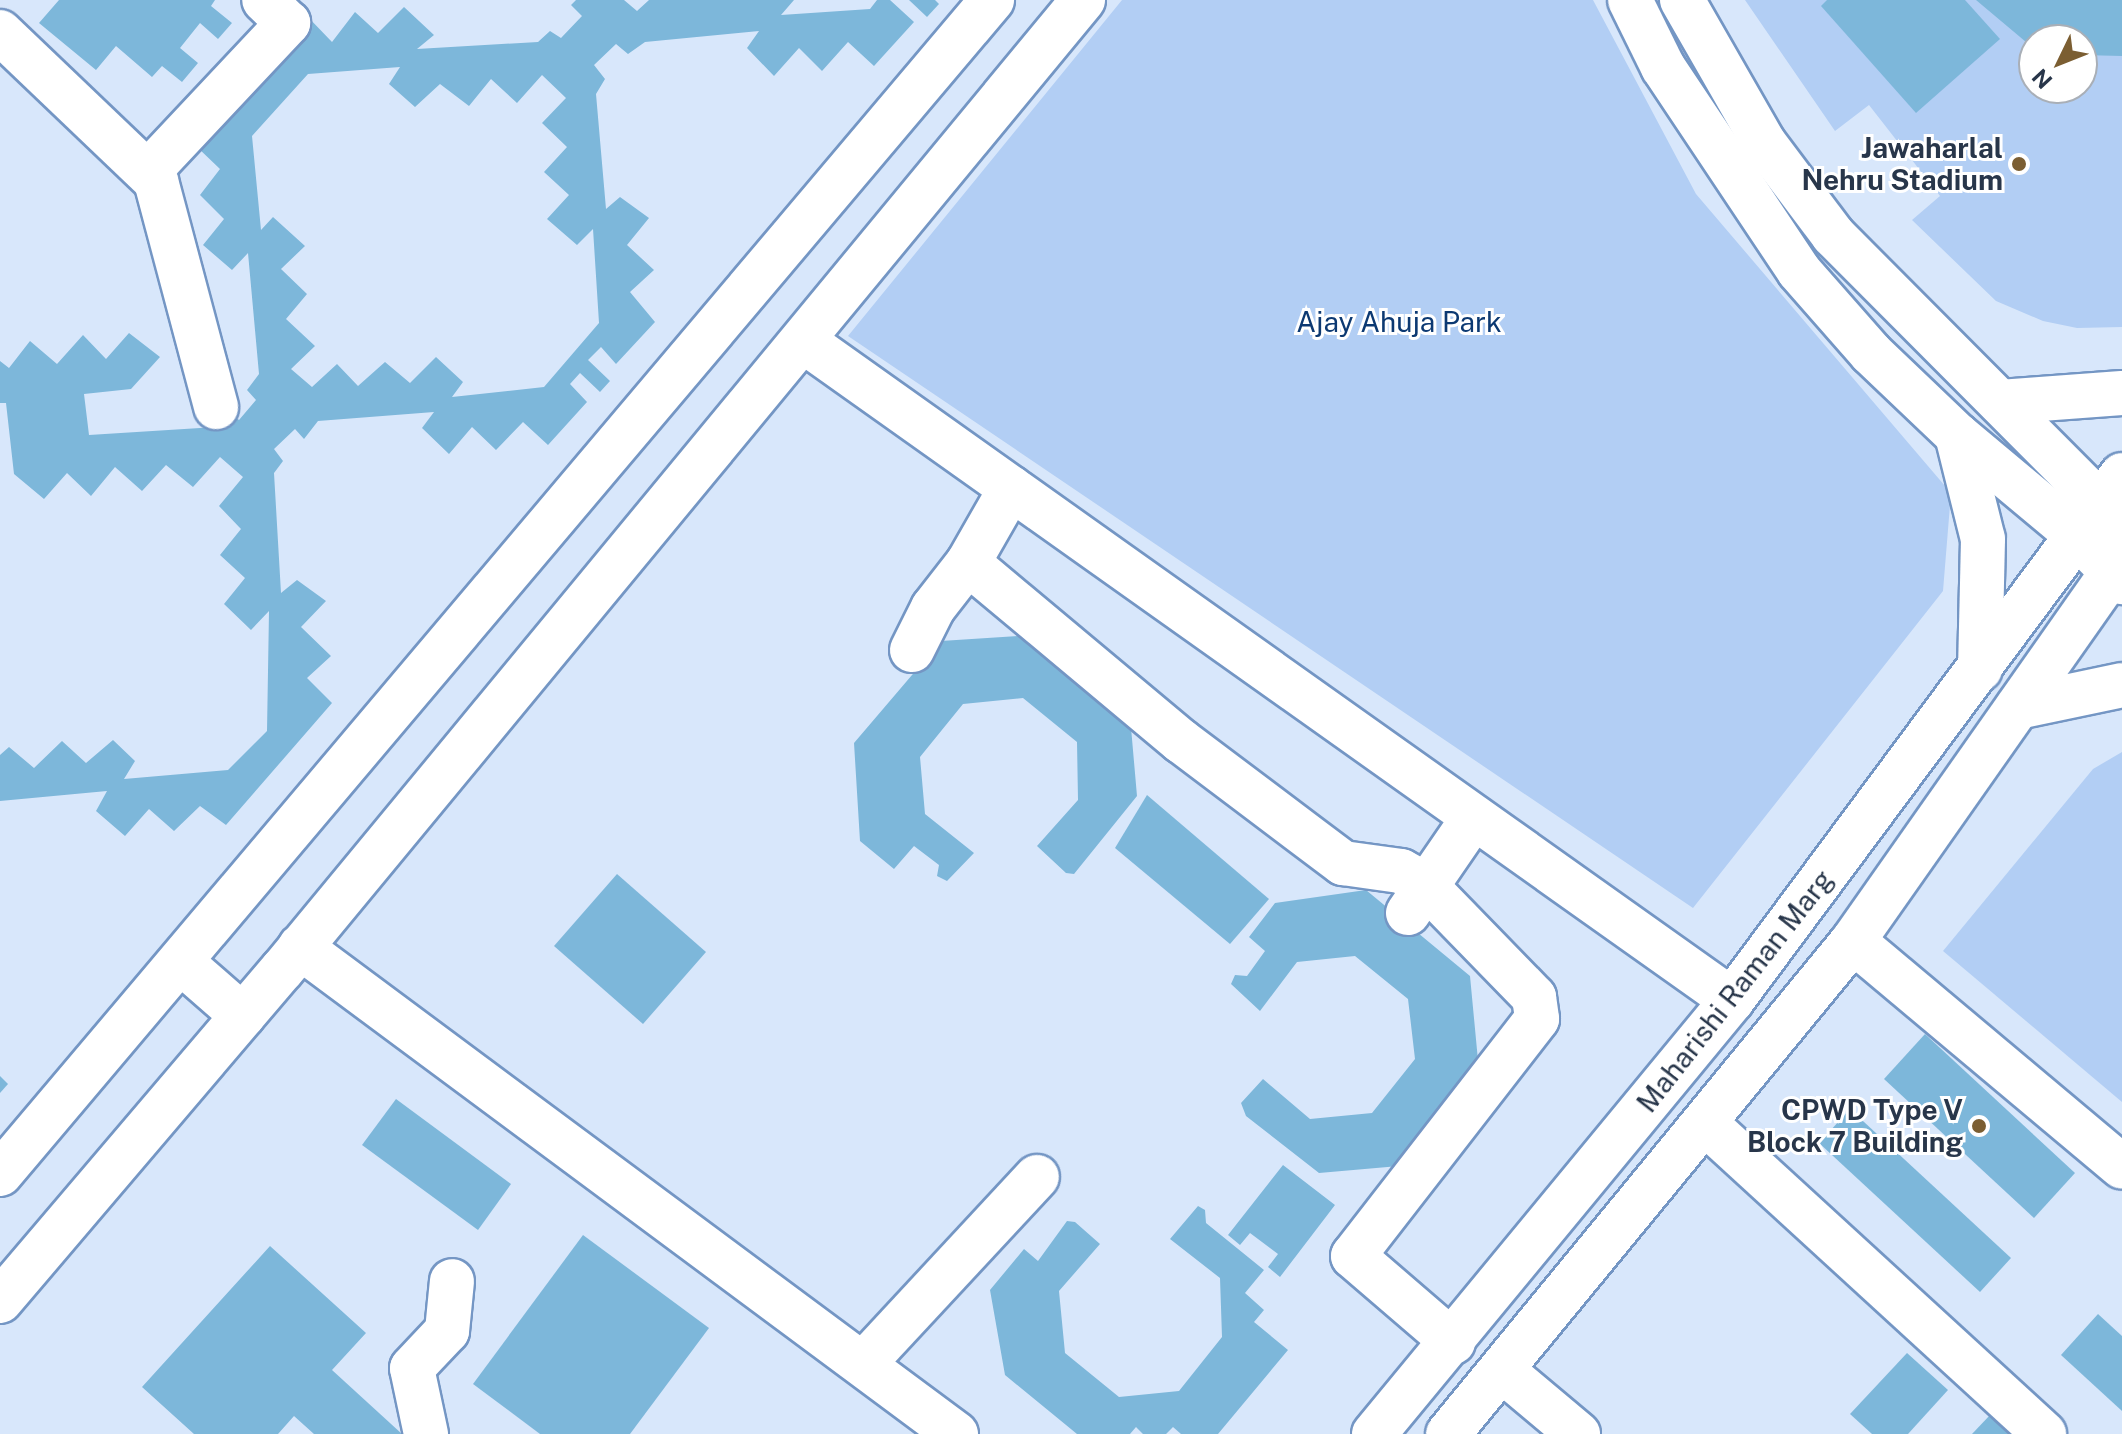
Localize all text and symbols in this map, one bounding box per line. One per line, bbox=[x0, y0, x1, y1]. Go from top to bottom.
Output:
north arrow bbox=[2018, 24, 2098, 104]
text: N bbox=[2027, 64, 2057, 94]
place label: Jawaharlal Nehru Stadium bbox=[1801, 131, 2003, 197]
marker: Jawaharlal Nehru Stadium bbox=[2010, 155, 2028, 173]
park label: Ajay Ahuja Park bbox=[1296, 305, 1502, 339]
street label: Maharishi Raman Marg bbox=[1630, 863, 1840, 1119]
place label: CPWD Type V Block 7 Building bbox=[1747, 1093, 1963, 1159]
marker: CPWD Type V Block 7 Building bbox=[1970, 1117, 1988, 1135]

